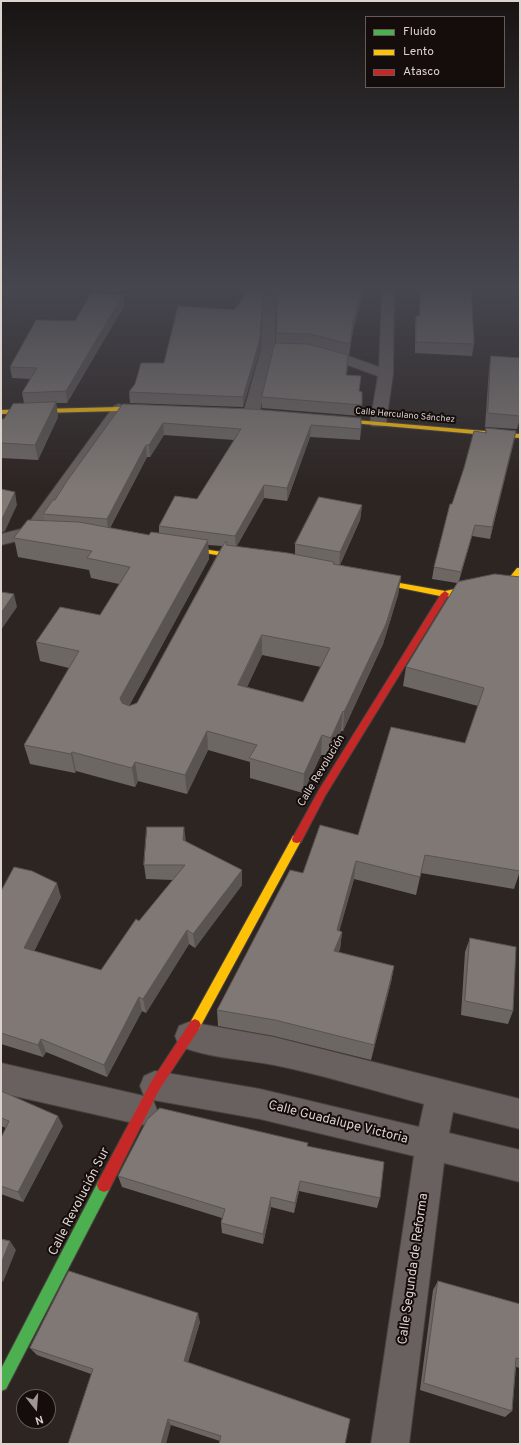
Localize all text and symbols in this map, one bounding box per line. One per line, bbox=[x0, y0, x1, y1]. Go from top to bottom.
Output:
legend bbox=[365, 16, 505, 88]
text: Fluido bbox=[403, 24, 436, 40]
text: Lento bbox=[403, 44, 434, 60]
text: Atasco bbox=[403, 64, 440, 80]
street label: Calle Herculano Sánchez bbox=[355, 406, 455, 426]
street label: Calle Revolución bbox=[295, 733, 349, 809]
street label: Calle Guadalupe Victoria bbox=[267, 1098, 409, 1148]
street label: Calle Revolución Sur bbox=[46, 1145, 114, 1259]
street label: Calle Segunda de Reforma bbox=[396, 1192, 432, 1346]
north arrow bbox=[16, 1389, 56, 1429]
text: N bbox=[33, 1412, 45, 1427]

